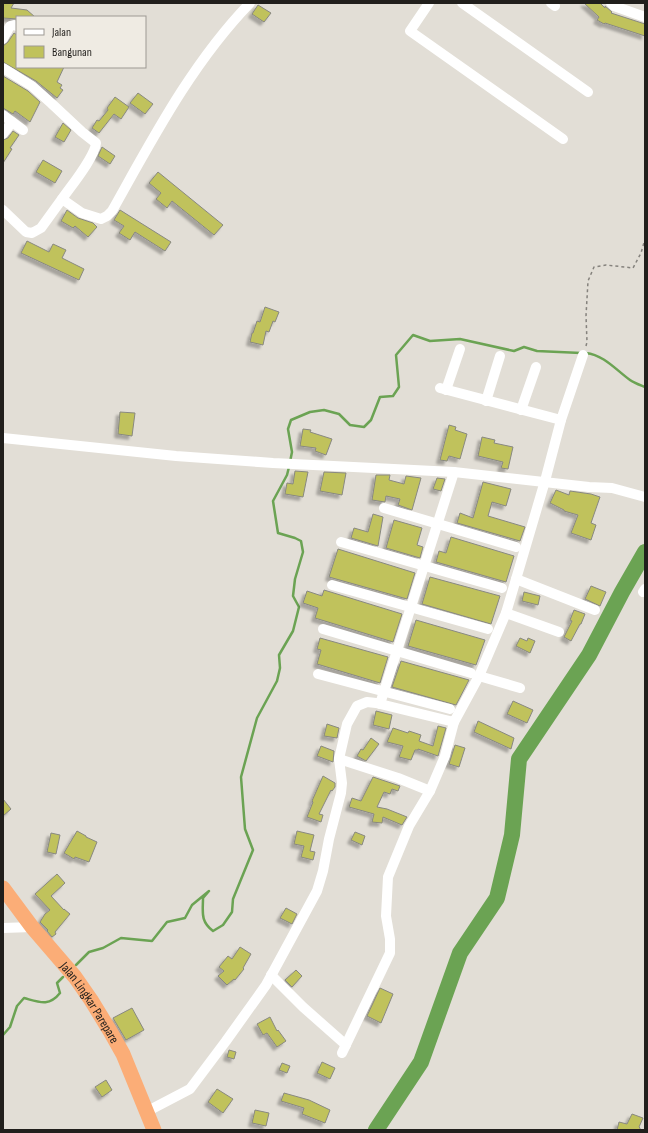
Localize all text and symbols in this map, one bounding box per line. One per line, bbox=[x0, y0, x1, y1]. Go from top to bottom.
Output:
legend bbox=[16, 16, 146, 68]
text: Jalan bbox=[51, 25, 71, 40]
text: Bangunan bbox=[52, 45, 92, 60]
street label: Jalan Lingkar Parepare bbox=[56, 958, 122, 1046]

